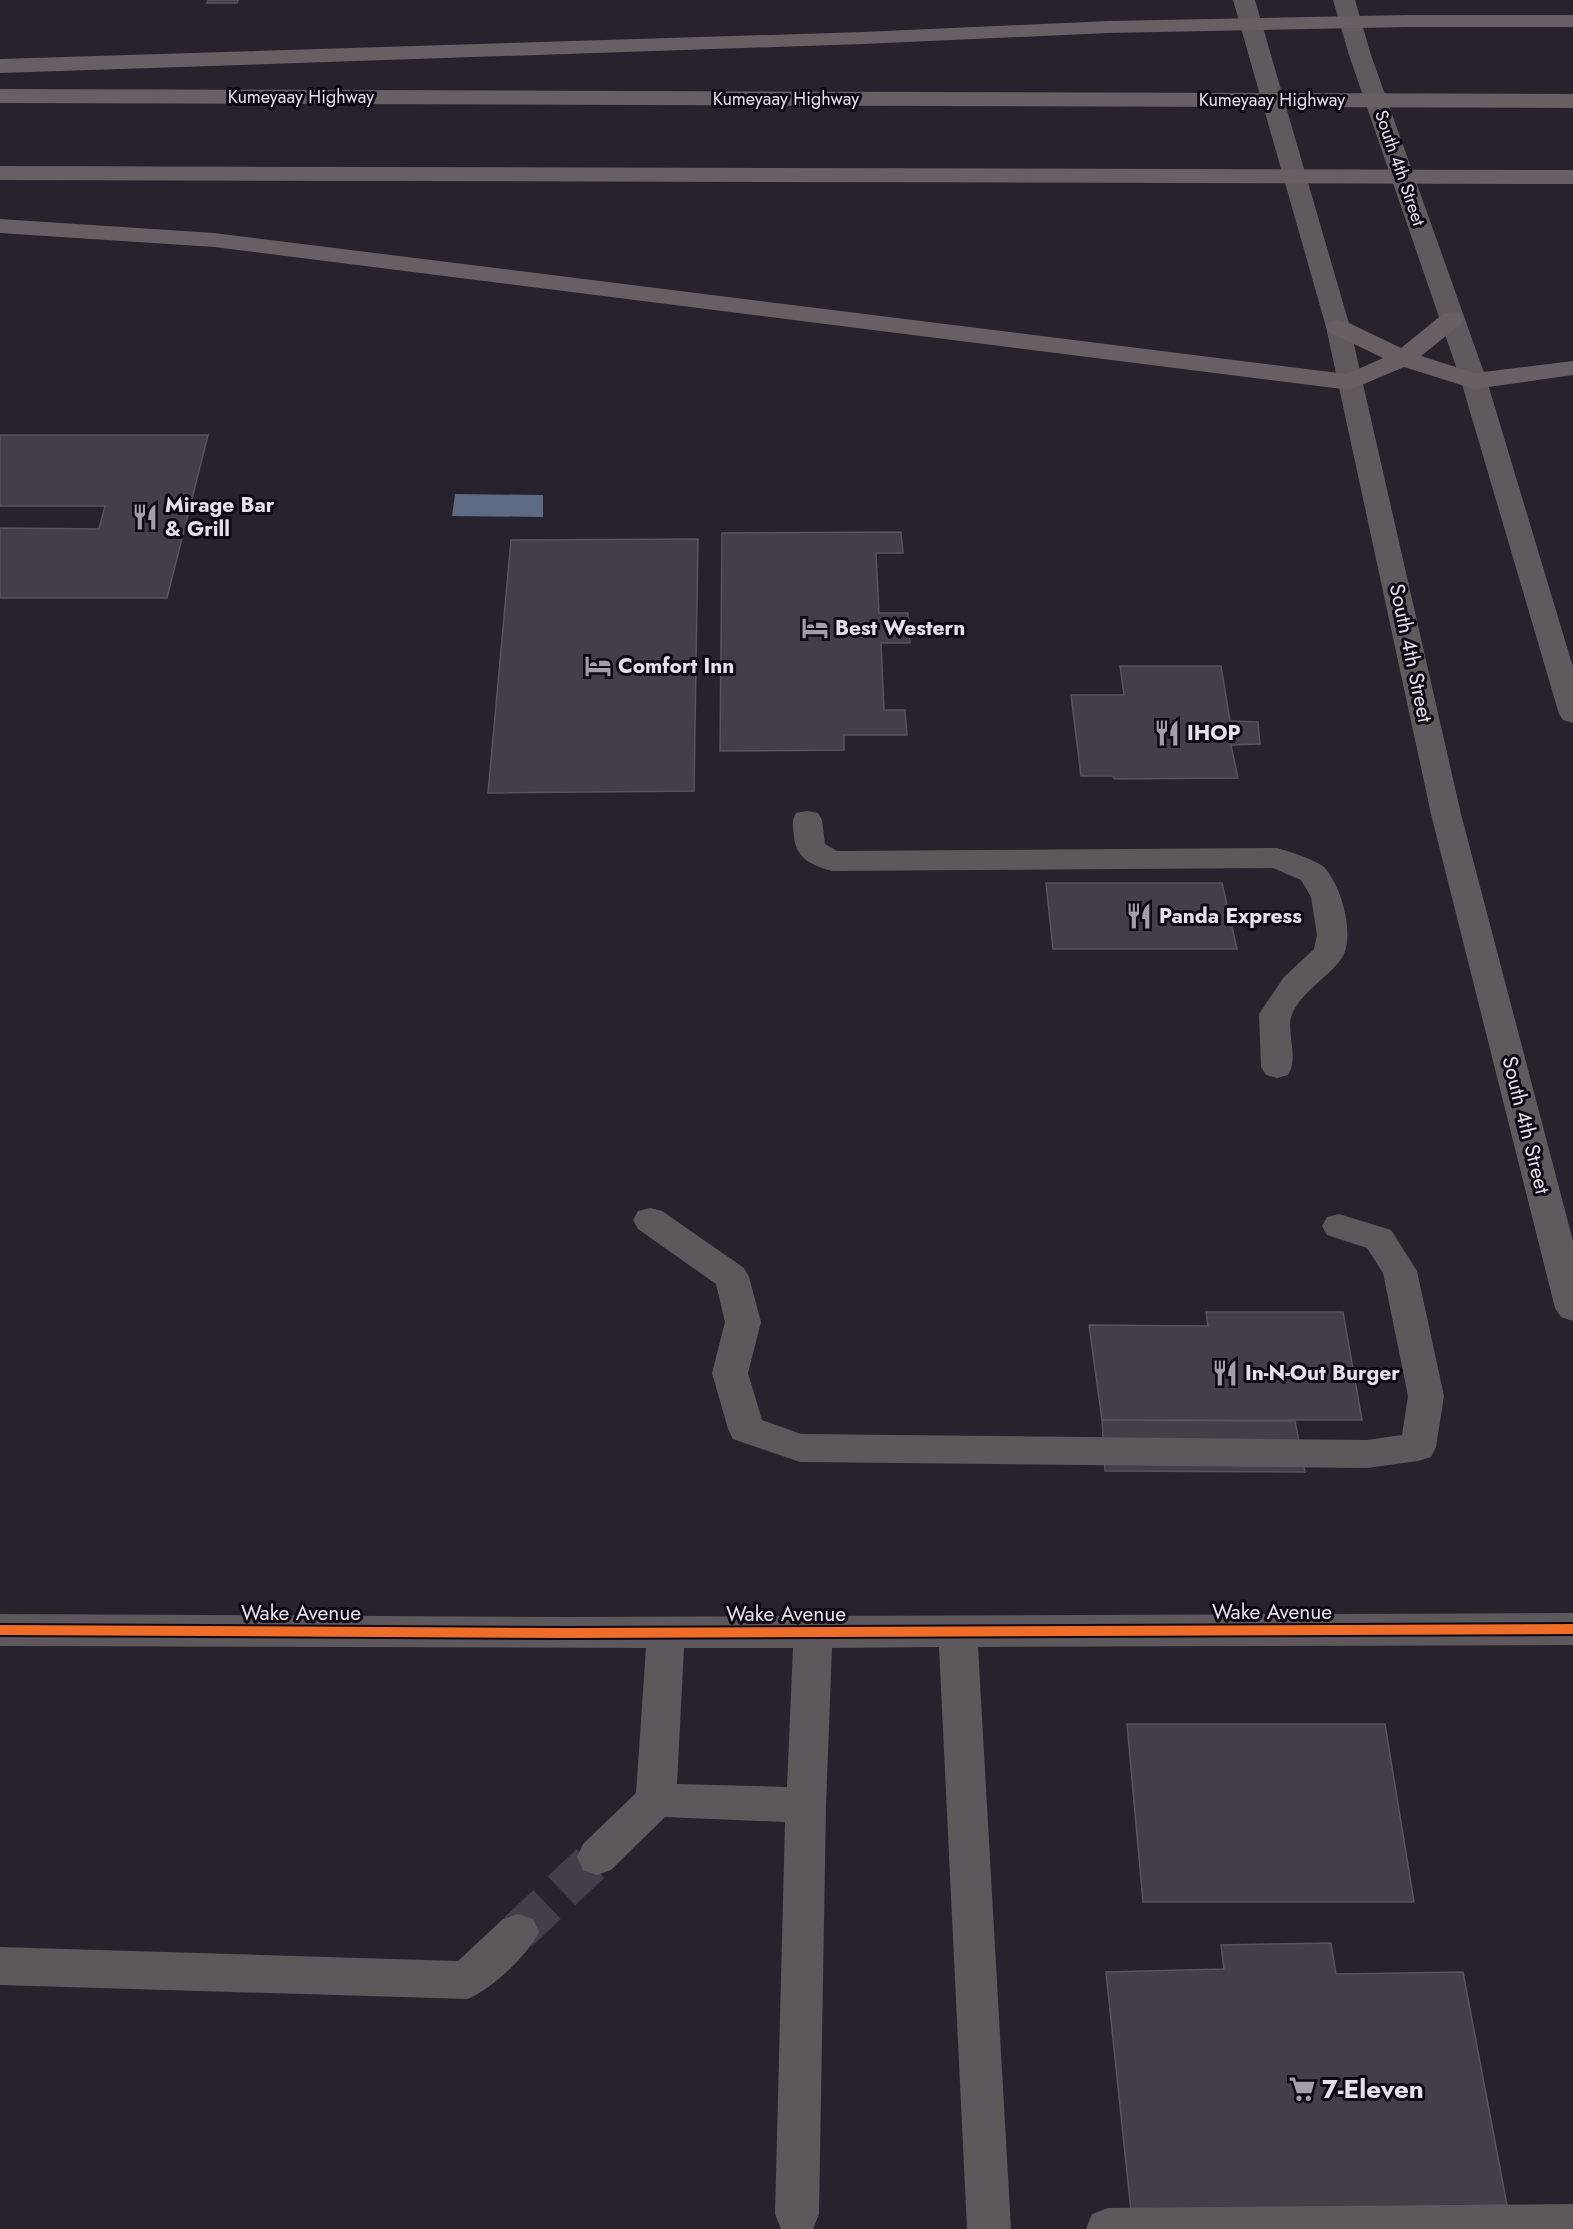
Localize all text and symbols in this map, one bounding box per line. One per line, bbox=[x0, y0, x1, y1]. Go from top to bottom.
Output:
street label: Kumeyaay Highway bbox=[228, 84, 374, 110]
street label: Kumeyaay Highway bbox=[713, 86, 859, 112]
street label: Kumeyaay Highway bbox=[1199, 87, 1345, 113]
street label: South 4th Street bbox=[1368, 107, 1432, 230]
place label: Mirage Bar & Grill bbox=[165, 490, 275, 544]
restaurant icon: Mirage Bar & Grill bbox=[130, 502, 160, 532]
street label: South 4th Street bbox=[1382, 581, 1440, 725]
hotel icon: Best Western bbox=[800, 613, 830, 643]
place label: Best Western bbox=[835, 613, 965, 643]
hotel icon: Comfort Inn bbox=[583, 651, 613, 681]
place label: Comfort Inn bbox=[618, 651, 734, 681]
restaurant icon: IHOP bbox=[1152, 718, 1182, 748]
place label: IHOP bbox=[1187, 718, 1241, 748]
restaurant icon: Panda Express bbox=[1124, 901, 1154, 931]
place label: Panda Express bbox=[1159, 901, 1302, 931]
street label: South 4th Street bbox=[1494, 1053, 1558, 1197]
restaurant icon: In-N-Out Burger bbox=[1210, 1358, 1240, 1388]
place label: In-N-Out Burger bbox=[1245, 1358, 1400, 1388]
street label: Wake Avenue bbox=[1212, 1597, 1332, 1627]
street label: Wake Avenue bbox=[241, 1598, 361, 1628]
street label: Wake Avenue bbox=[726, 1599, 846, 1629]
place label: 7-Eleven bbox=[1322, 2070, 1424, 2108]
supermarket icon: 7-Eleven bbox=[1287, 2074, 1317, 2104]

